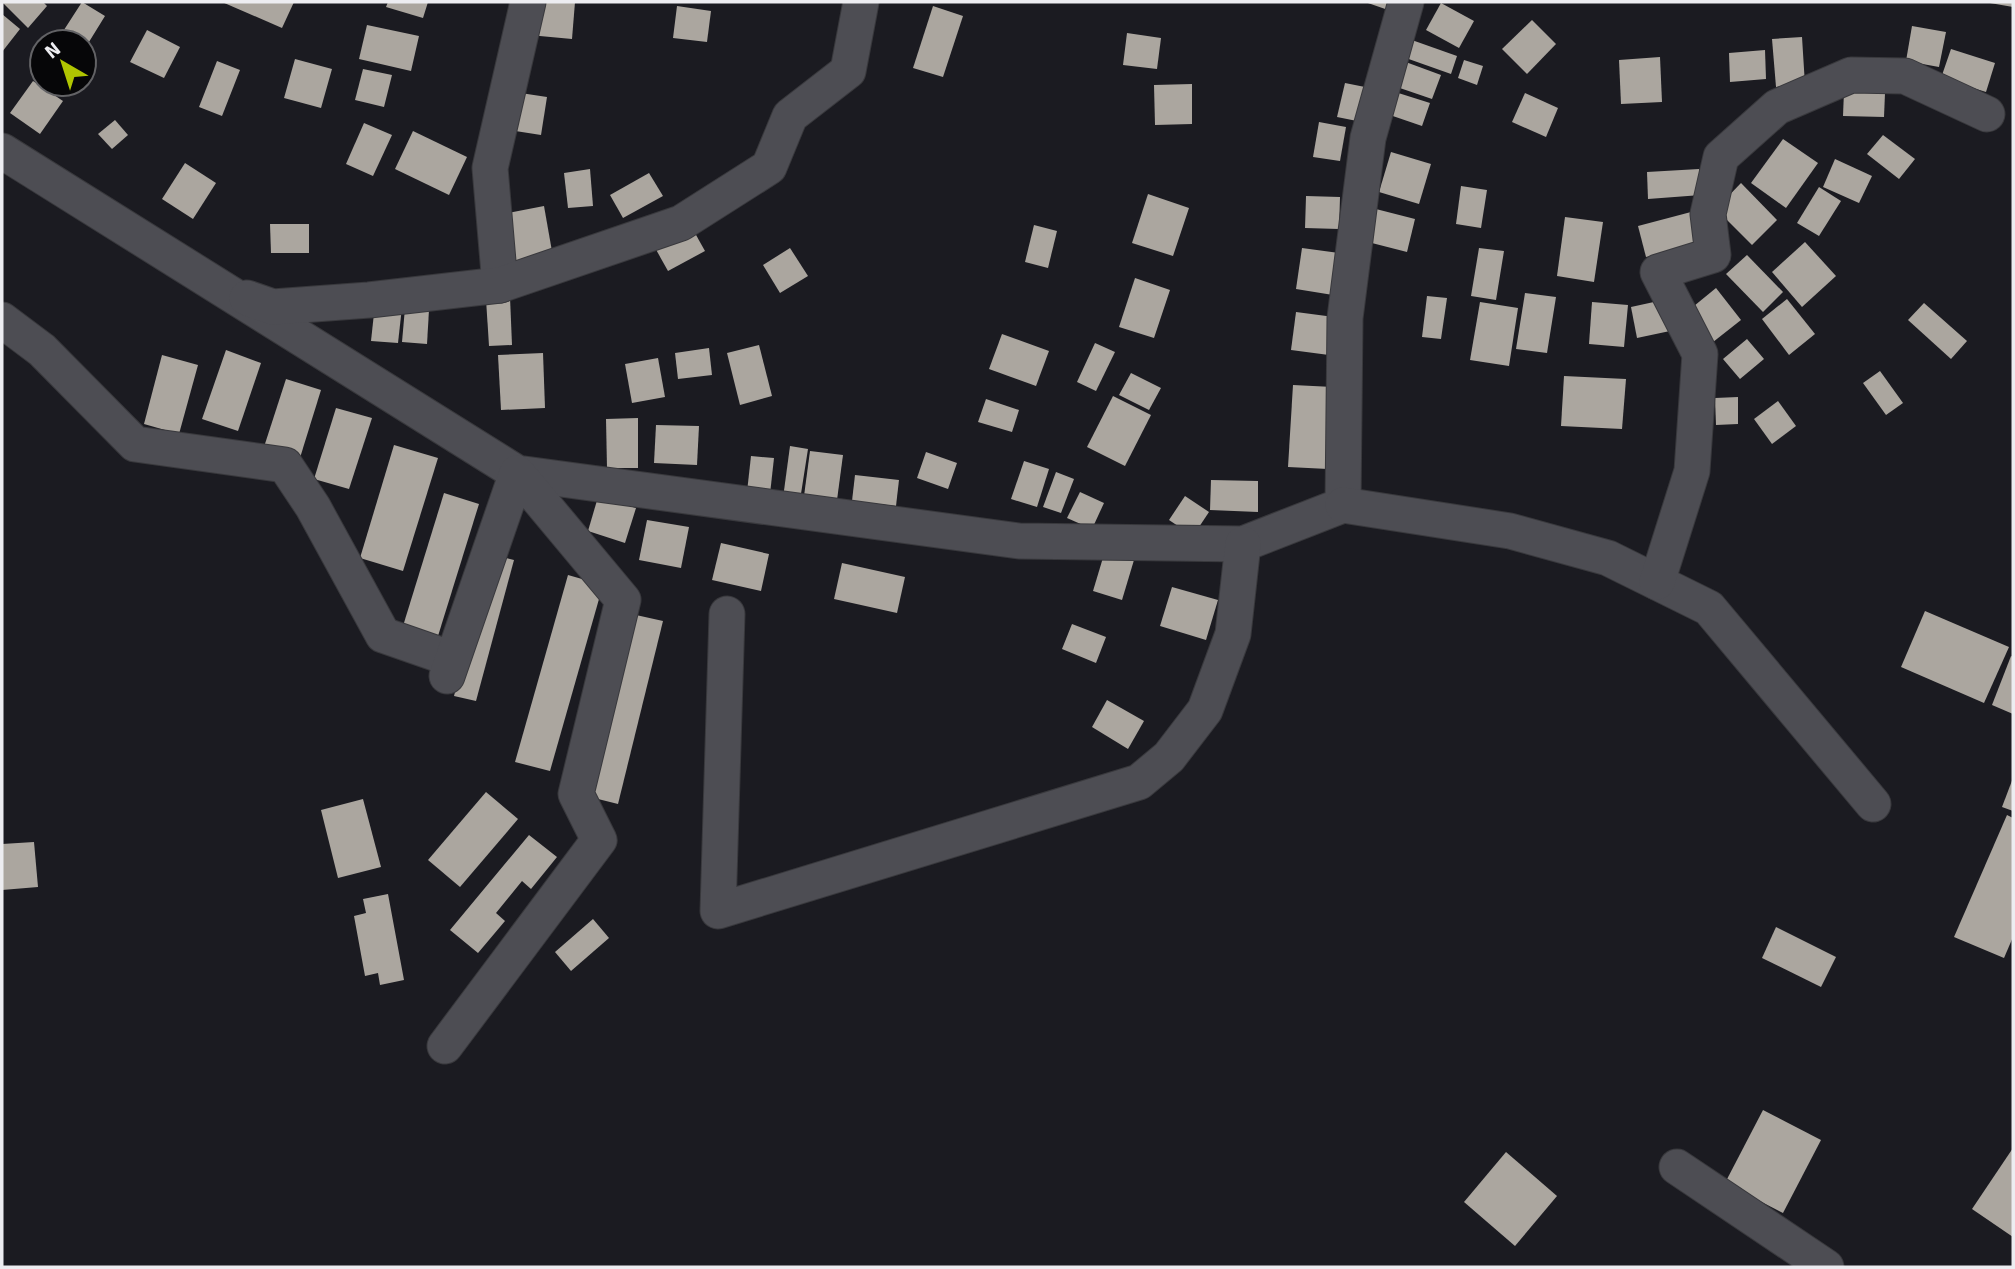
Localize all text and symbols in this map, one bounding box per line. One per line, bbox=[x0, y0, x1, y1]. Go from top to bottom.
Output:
north arrow bbox=[28, 28, 98, 98]
text: N bbox=[40, 37, 66, 64]

